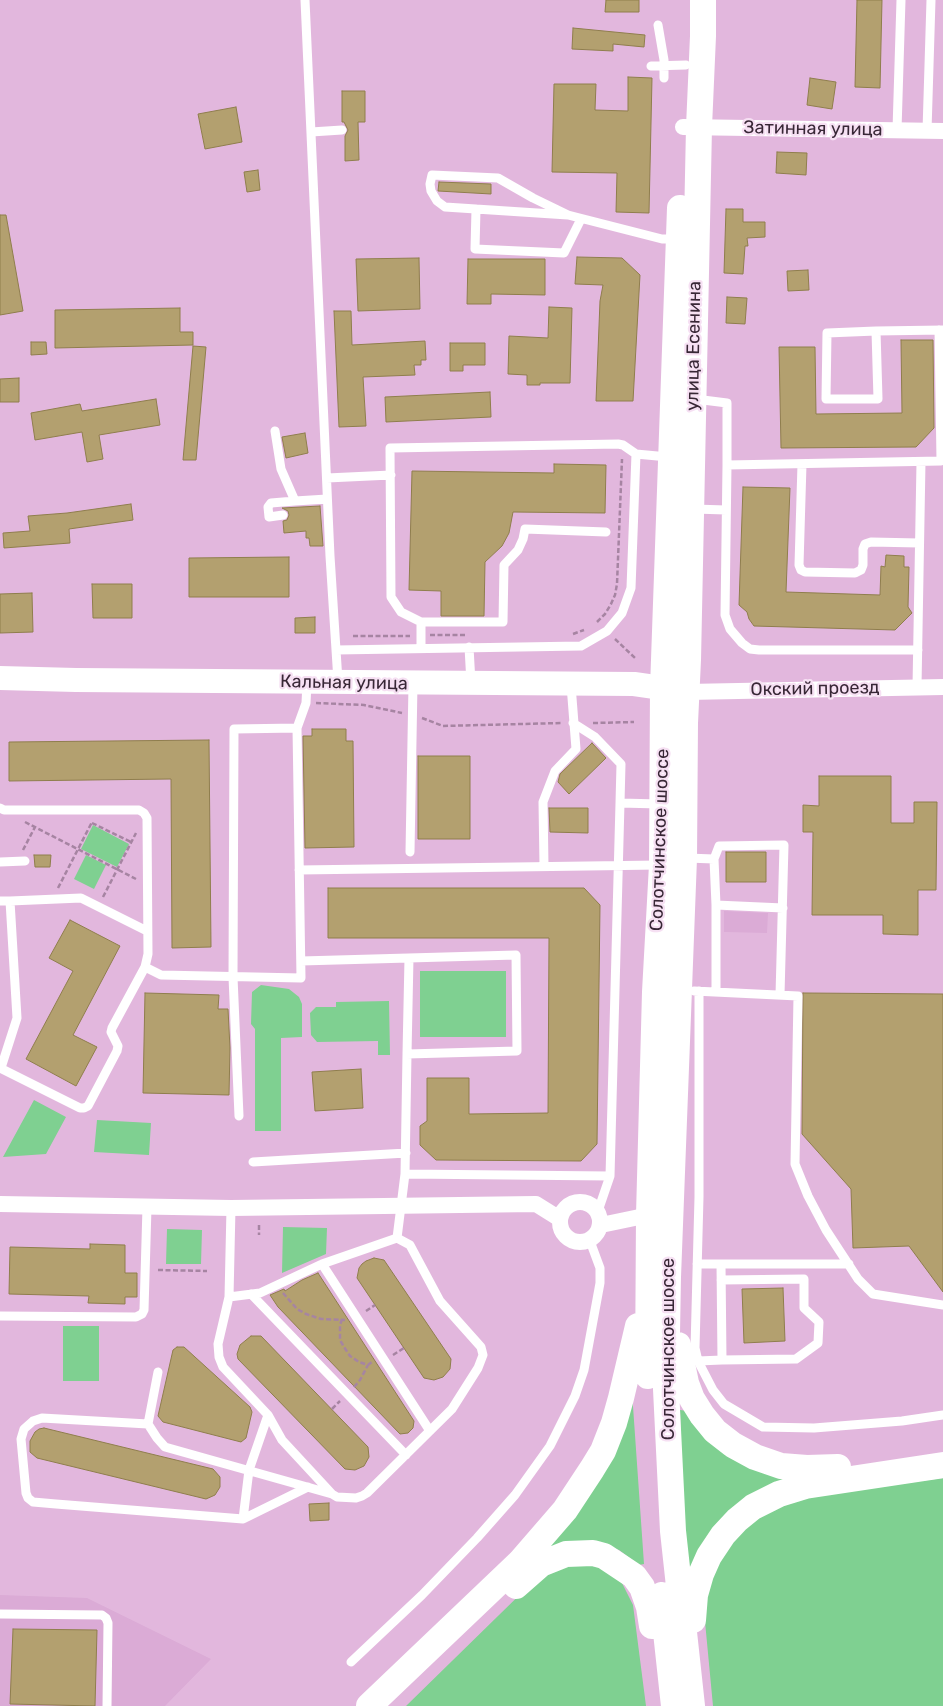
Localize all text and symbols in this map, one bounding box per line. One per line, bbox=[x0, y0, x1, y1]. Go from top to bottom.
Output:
street label: Затинная улица bbox=[743, 117, 883, 141]
street label: улица Есенина bbox=[682, 281, 706, 411]
street label: Кальная улица bbox=[280, 671, 408, 695]
street label: Окский проезд bbox=[750, 677, 880, 701]
street label: Солотчинское шоссе bbox=[646, 748, 674, 932]
street label: Солотчинское шоссе bbox=[658, 1258, 680, 1440]

